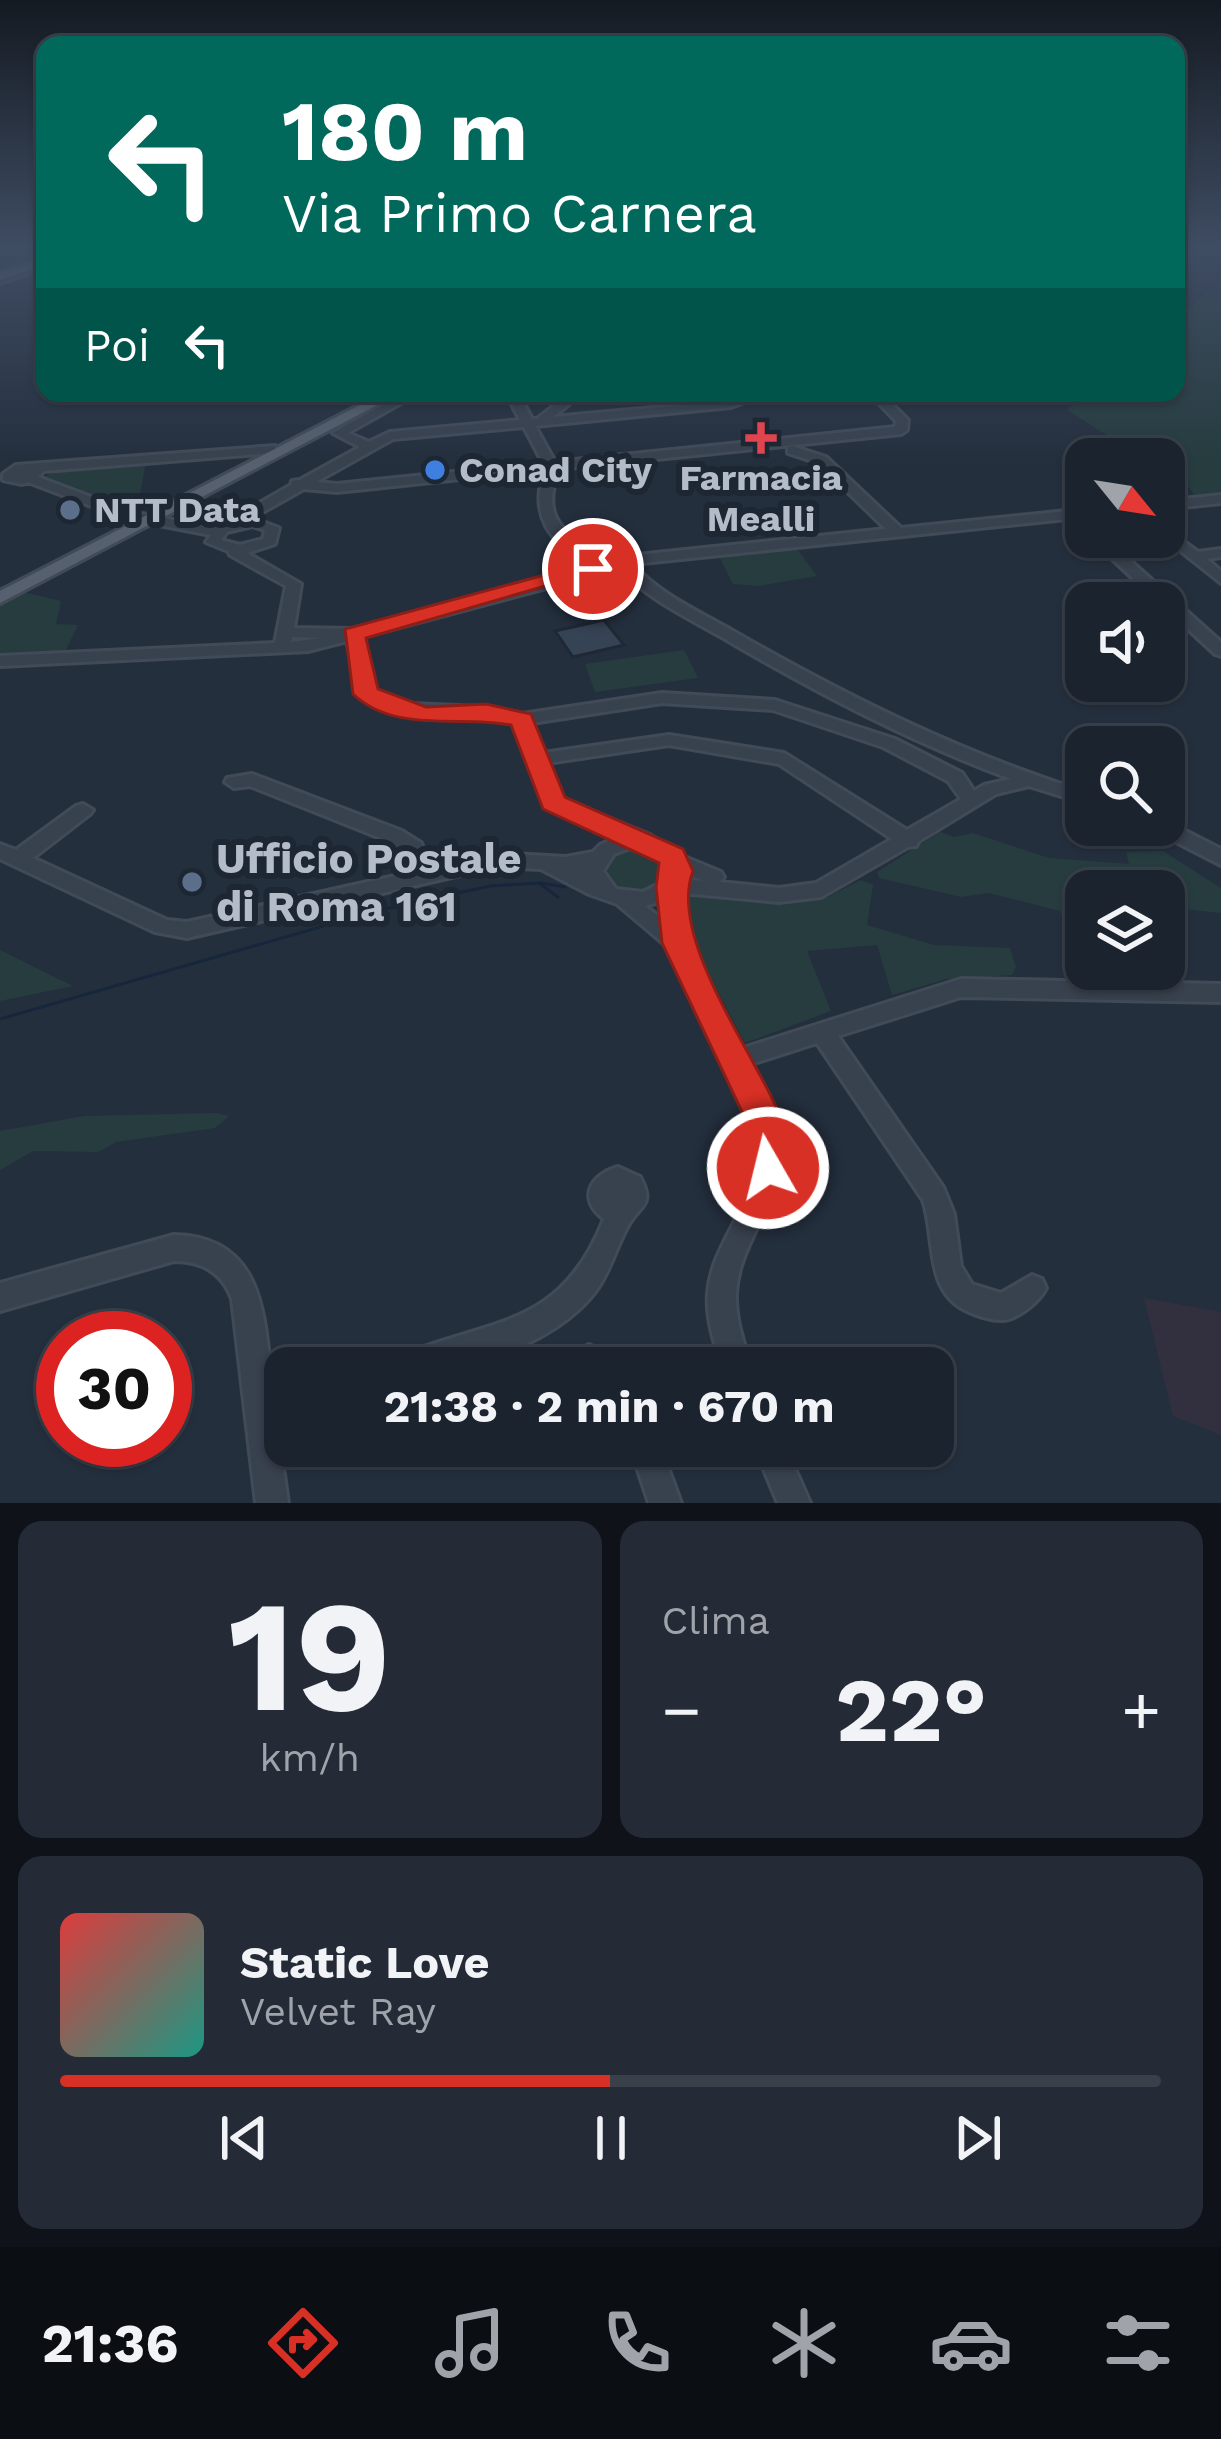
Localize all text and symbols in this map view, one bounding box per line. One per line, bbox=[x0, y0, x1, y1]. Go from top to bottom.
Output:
text: 180 m bbox=[282, 82, 528, 180]
icon: left bbox=[84, 84, 240, 240]
text: Via Primo Carnera bbox=[282, 182, 757, 245]
icon: left bbox=[174, 312, 240, 378]
text: Poi bbox=[84, 319, 150, 372]
marker: Farmacia Mealli bbox=[748, 425, 774, 451]
north arrow bbox=[1065, 438, 1185, 558]
map controls bbox=[1065, 438, 1185, 990]
place label: Conad City bbox=[459, 449, 653, 491]
marker: Conad City bbox=[422, 457, 448, 483]
place label: Farmacia Mealli bbox=[679, 457, 843, 540]
place label: NTT Data bbox=[94, 489, 260, 531]
marker: NTT Data bbox=[57, 497, 83, 523]
pin bbox=[542, 518, 644, 620]
icon: arrive bbox=[560, 536, 626, 602]
button: sound bbox=[1065, 582, 1185, 702]
button: search bbox=[1065, 726, 1185, 846]
place label: Ufficio Postale di Roma 161 bbox=[216, 834, 522, 931]
marker: Ufficio Postale di Roma 161 bbox=[179, 869, 205, 895]
button: layers bbox=[1065, 870, 1185, 990]
position arrow bbox=[705, 1105, 831, 1231]
speed limit sign: 30 bbox=[36, 1311, 192, 1467]
text: 21:38 · 2 min · 670 m bbox=[384, 1380, 835, 1433]
text: 19 bbox=[228, 1565, 391, 1748]
text: Clima bbox=[662, 1598, 770, 1643]
text: 22° bbox=[835, 1657, 987, 1763]
text: − bbox=[662, 1672, 701, 1749]
text: + bbox=[1121, 1672, 1161, 1749]
text: km/h bbox=[260, 1735, 360, 1780]
text: Static Love bbox=[240, 1936, 490, 1989]
text: Velvet Ray bbox=[240, 1989, 436, 2034]
icon: previous bbox=[211, 2105, 277, 2171]
icon: pause bbox=[578, 2105, 644, 2171]
icon: next bbox=[945, 2105, 1011, 2171]
icon: directions bbox=[261, 2301, 345, 2385]
icon: music bbox=[428, 2301, 512, 2385]
icon: phone bbox=[595, 2301, 679, 2385]
icon: climate bbox=[762, 2301, 846, 2385]
icon: car bbox=[929, 2301, 1013, 2385]
icon: filters bbox=[1096, 2301, 1180, 2385]
text: 21:36 bbox=[41, 2312, 178, 2375]

